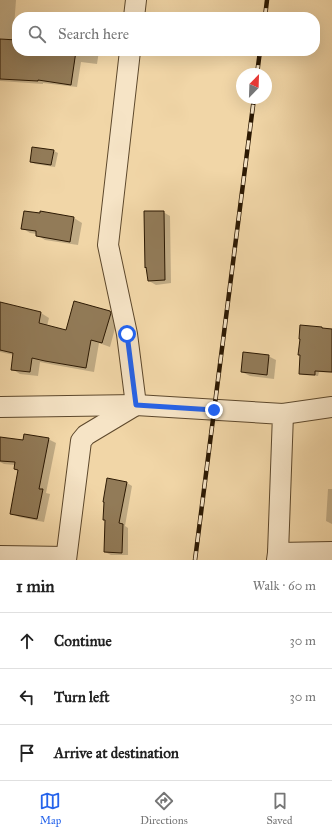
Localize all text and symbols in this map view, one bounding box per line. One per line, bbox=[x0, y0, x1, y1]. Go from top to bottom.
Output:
search box bbox=[12, 12, 320, 56]
icon: search bbox=[26, 23, 48, 45]
text: Search here bbox=[58, 25, 129, 43]
north arrow bbox=[236, 68, 272, 104]
route start bbox=[118, 325, 136, 343]
route end bbox=[205, 401, 223, 419]
text: 1 min bbox=[16, 576, 55, 597]
text: Walk · 60 m bbox=[253, 578, 316, 594]
icon: ahead bbox=[16, 630, 38, 652]
text: Continue bbox=[54, 632, 112, 650]
text: 30 m bbox=[290, 633, 316, 649]
icon: left bbox=[16, 686, 38, 708]
text: Turn left bbox=[54, 688, 110, 706]
text: 30 m bbox=[290, 689, 316, 705]
icon: arrive bbox=[16, 742, 38, 764]
text: Arrive at destination bbox=[54, 744, 179, 762]
tab: Map bbox=[39, 790, 61, 827]
tab: Directions bbox=[140, 790, 188, 827]
tab: Saved bbox=[266, 790, 293, 827]

